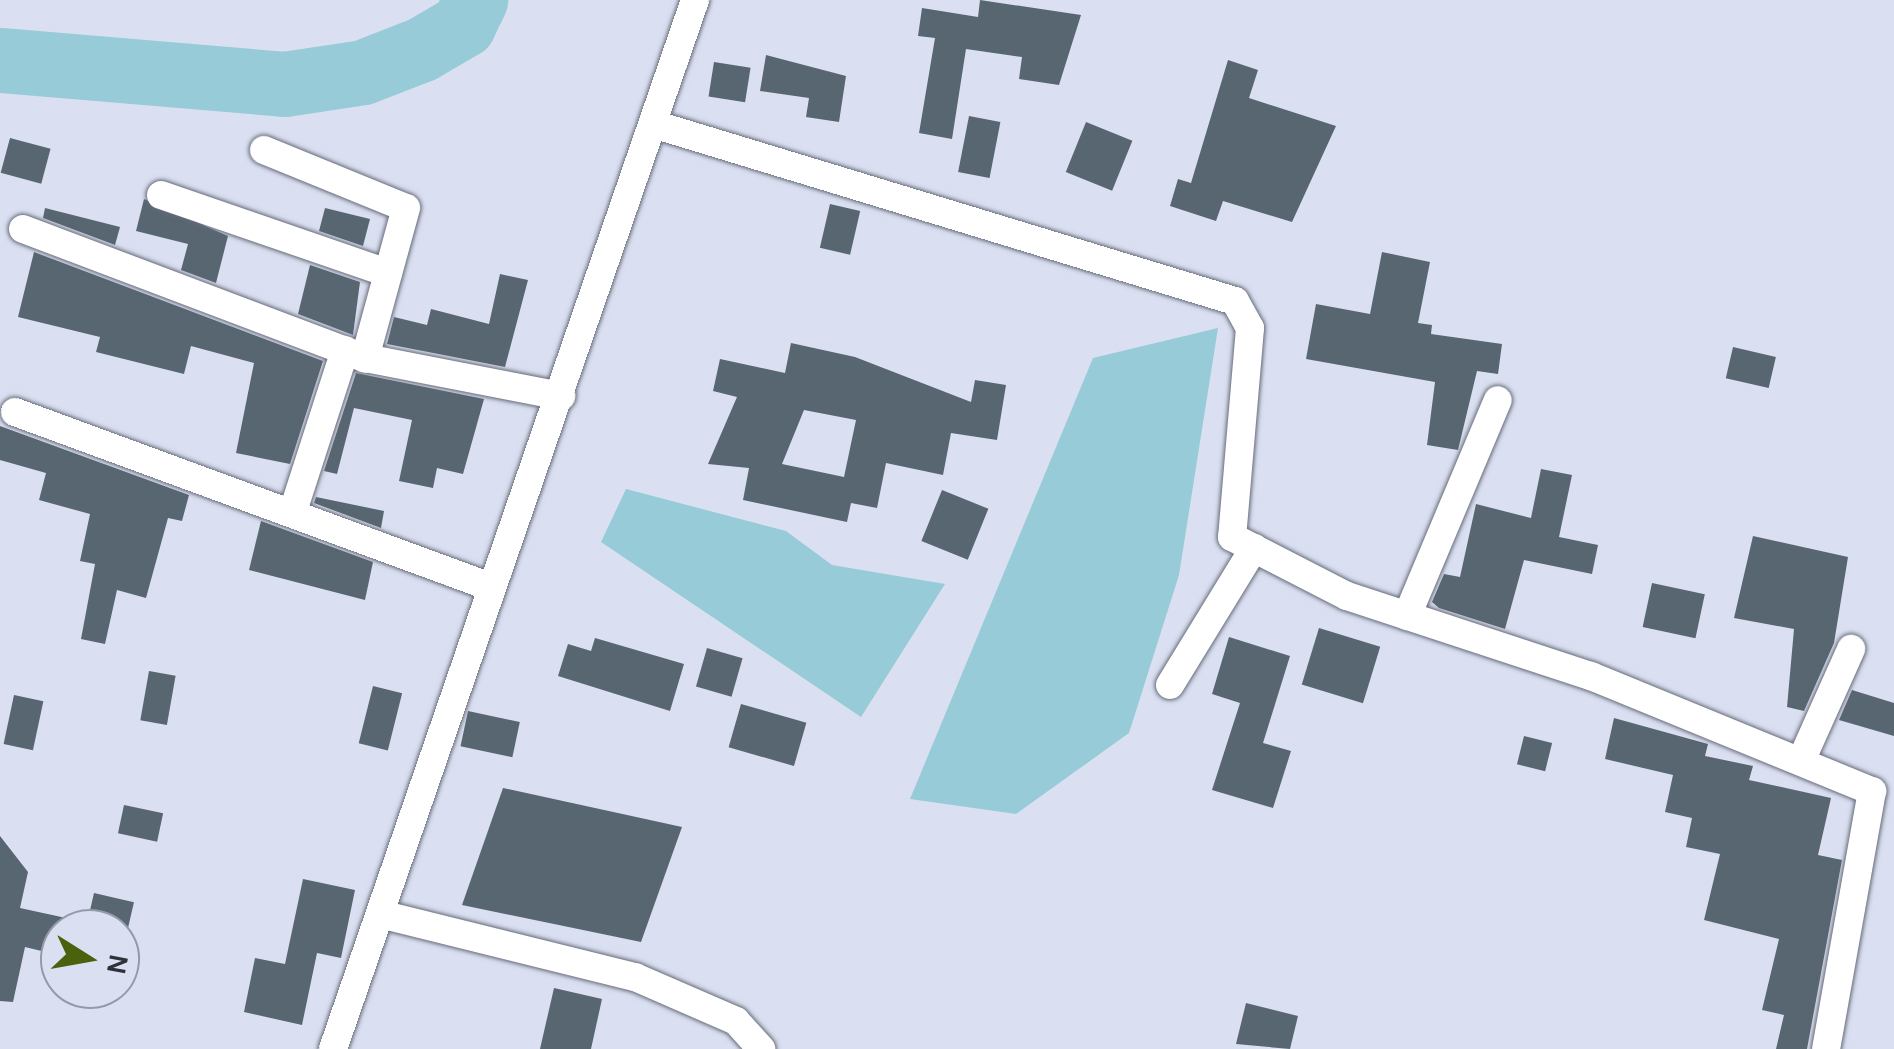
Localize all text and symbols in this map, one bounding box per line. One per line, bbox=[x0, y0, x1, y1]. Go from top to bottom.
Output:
north arrow bbox=[40, 909, 140, 1009]
text: N bbox=[100, 951, 136, 977]

